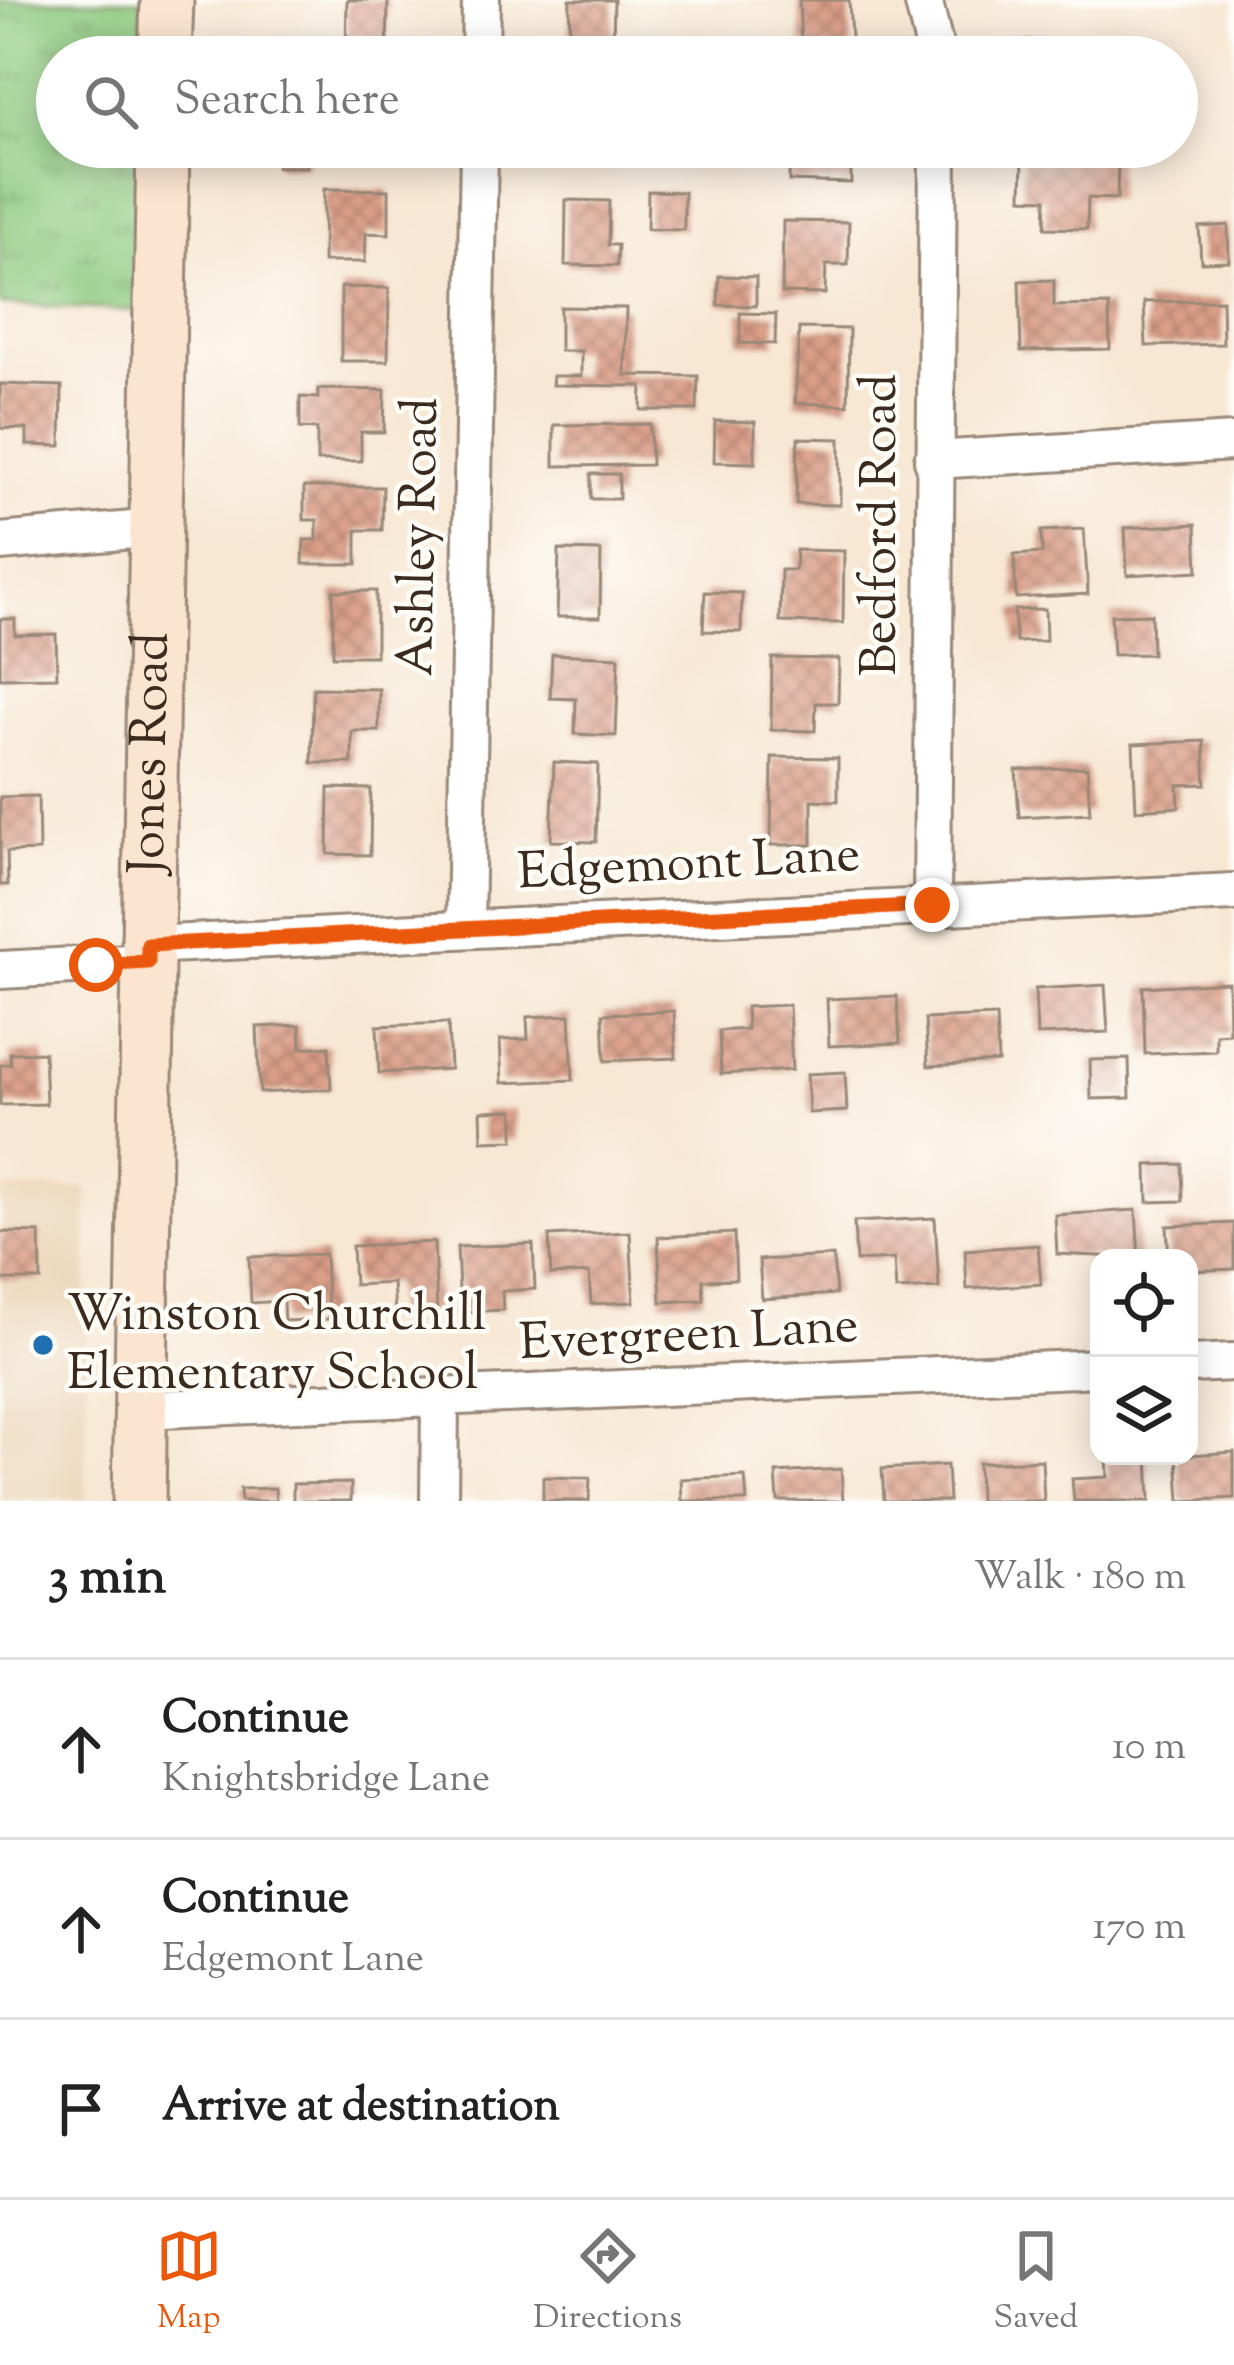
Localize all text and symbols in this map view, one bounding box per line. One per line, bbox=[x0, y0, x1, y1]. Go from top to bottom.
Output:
search box bbox=[36, 36, 1198, 168]
icon: search bbox=[78, 69, 144, 135]
text: Search here bbox=[174, 70, 400, 135]
street label: Bedford Road bbox=[846, 374, 919, 676]
street label: Ashley Road bbox=[382, 397, 460, 677]
street label: Jones Road bbox=[113, 632, 190, 878]
street label: Edgemont Lane bbox=[516, 821, 862, 911]
route end bbox=[905, 878, 959, 932]
route start bbox=[69, 938, 123, 992]
map controls bbox=[1090, 1249, 1198, 1465]
button: locate bbox=[1090, 1249, 1198, 1357]
place label: Winston Churchill Elementary School bbox=[67, 1280, 486, 1412]
street label: Evergreen Lane bbox=[518, 1292, 860, 1382]
marker: Winston Churchill Elementary School bbox=[30, 1332, 56, 1358]
button: layers bbox=[1090, 1357, 1198, 1465]
text: 3 min bbox=[48, 1543, 166, 1616]
text: Walk · 180 m bbox=[974, 1551, 1186, 1607]
text: Continue bbox=[162, 1688, 349, 1753]
icon: ahead bbox=[48, 1716, 114, 1782]
text: 10 m bbox=[1112, 1721, 1186, 1777]
text: Knightsbridge Lane bbox=[162, 1753, 490, 1809]
text: Continue bbox=[162, 1868, 349, 1933]
icon: ahead bbox=[48, 1896, 114, 1962]
text: 170 m bbox=[1093, 1901, 1186, 1957]
text: Edgemont Lane bbox=[162, 1933, 424, 1989]
icon: arrive bbox=[48, 2076, 114, 2142]
text: Arrive at destination bbox=[162, 2076, 560, 2141]
tab: Map bbox=[156, 2223, 222, 2343]
tab: Directions bbox=[533, 2223, 682, 2343]
tab: Saved bbox=[994, 2223, 1078, 2343]

